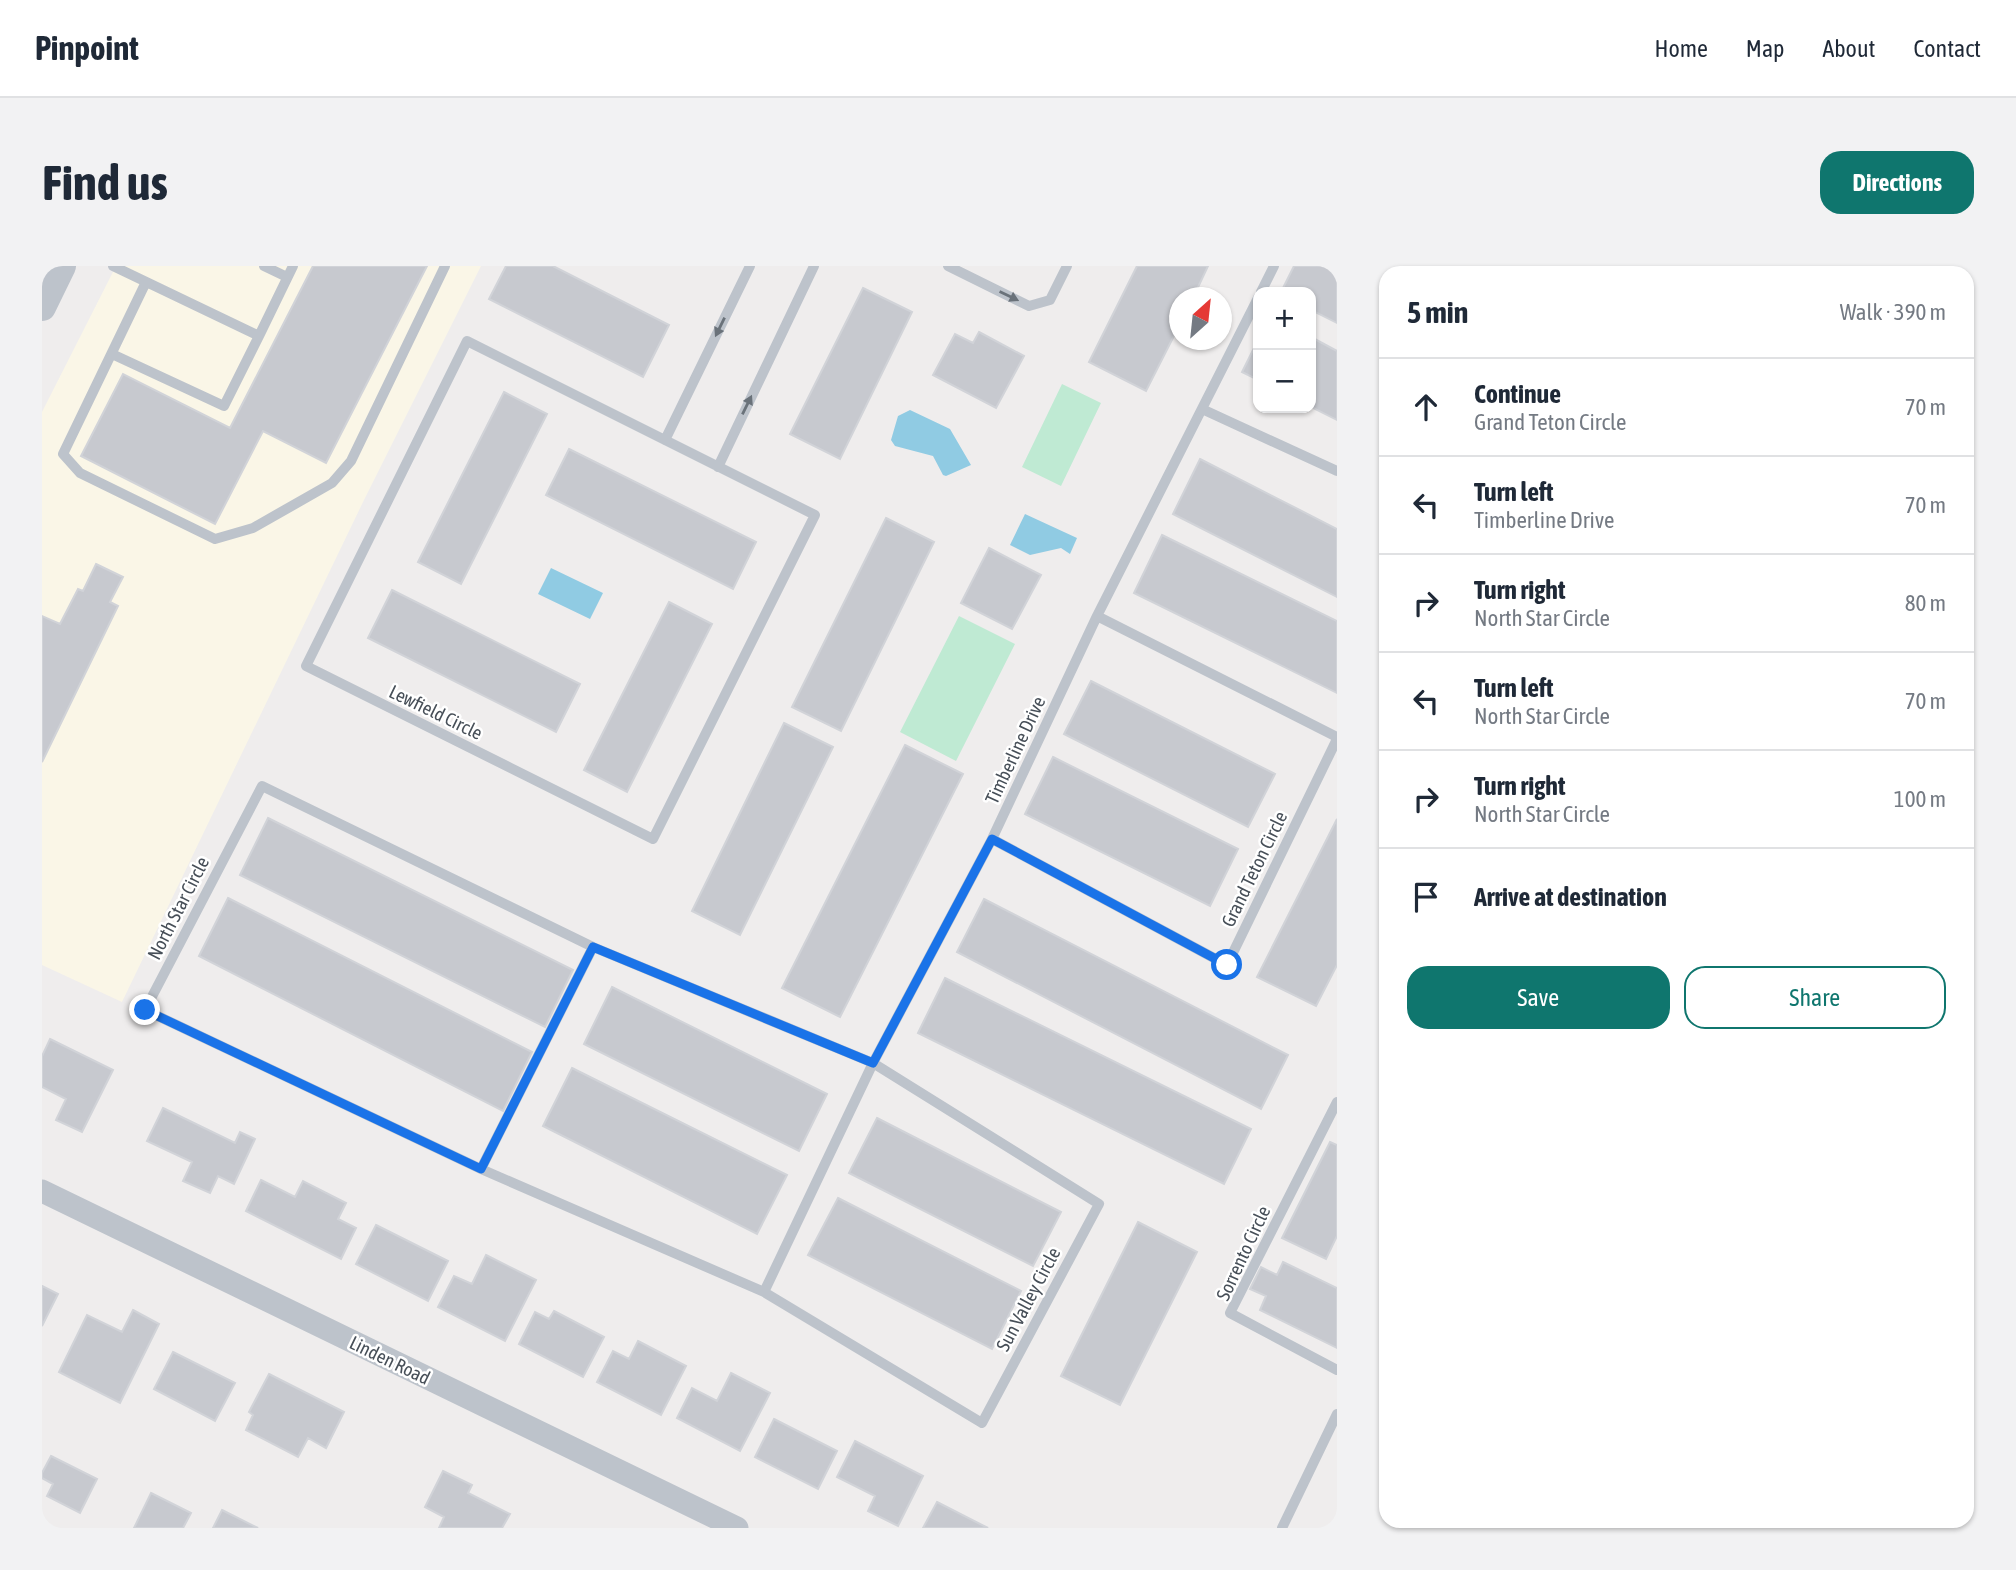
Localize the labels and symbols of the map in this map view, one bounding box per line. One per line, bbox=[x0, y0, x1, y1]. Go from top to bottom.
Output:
north arrow bbox=[1169, 287, 1232, 350]
one-way arrow bbox=[999, 291, 1019, 302]
one-way arrow bbox=[715, 317, 726, 337]
one-way arrow bbox=[742, 395, 753, 415]
street label: Lewfield Circle bbox=[386, 680, 486, 744]
street label: Timberline Drive bbox=[981, 693, 1049, 807]
street label: Grand Teton Circle bbox=[1217, 808, 1291, 930]
street label: North Star Circle bbox=[143, 853, 213, 963]
route start bbox=[1211, 949, 1242, 980]
route end bbox=[129, 994, 160, 1025]
street label: Sorrento Circle bbox=[1212, 1202, 1274, 1304]
street label: Sun Valley Circle bbox=[991, 1243, 1065, 1355]
street label: Linden Road bbox=[346, 1331, 434, 1389]

